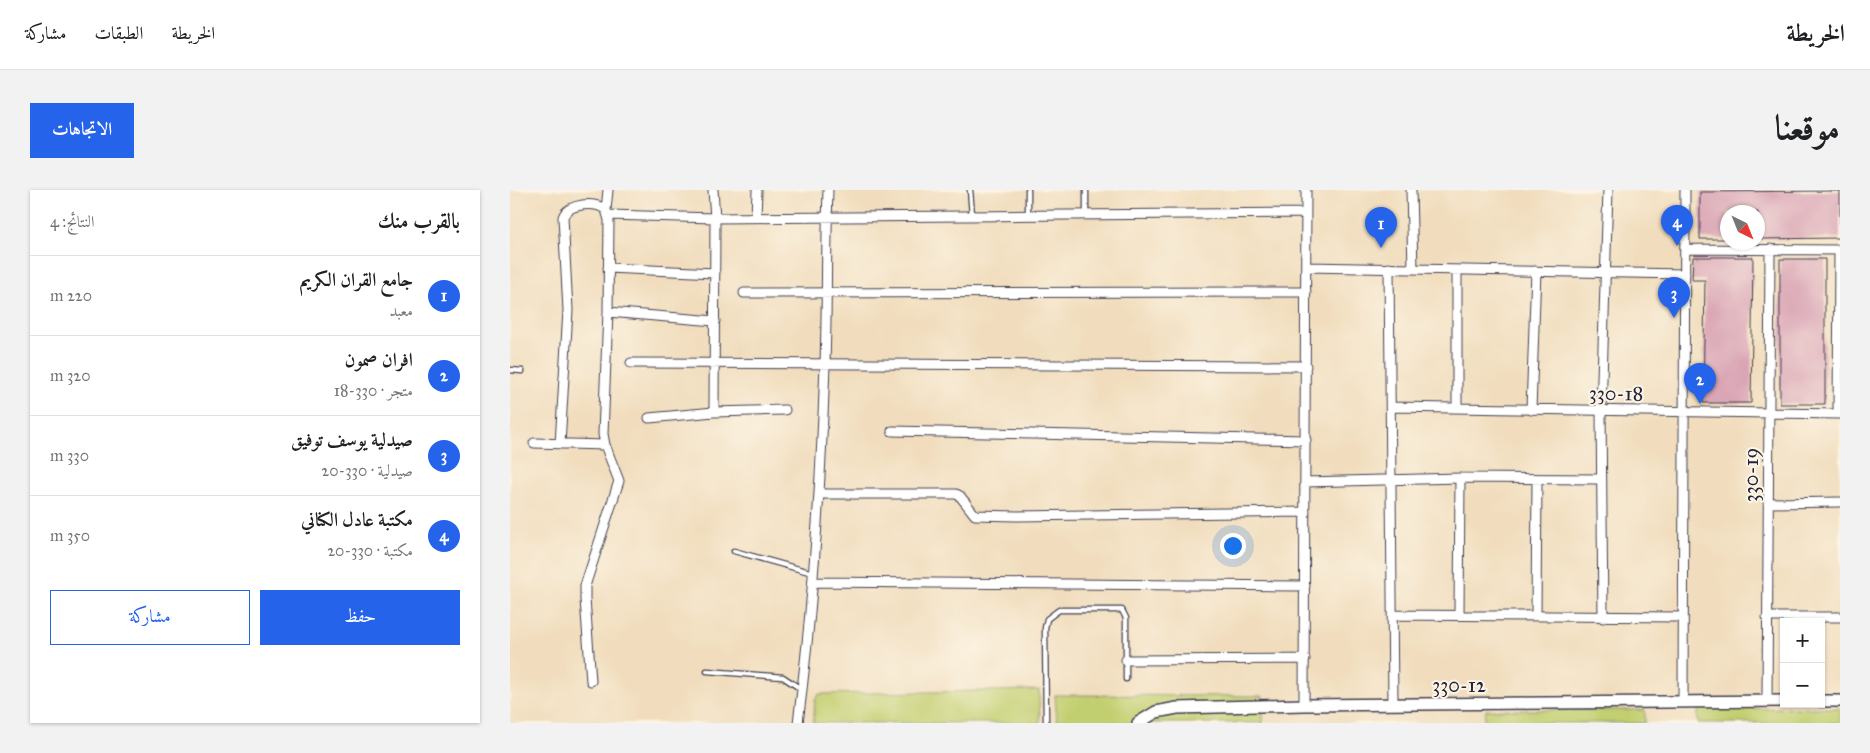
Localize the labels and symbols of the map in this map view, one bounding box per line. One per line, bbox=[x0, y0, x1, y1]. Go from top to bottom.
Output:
pin: 4 bbox=[1661, 205, 1693, 246]
north arrow bbox=[1720, 205, 1765, 250]
pin: 1 bbox=[1365, 207, 1397, 248]
pin: 3 bbox=[1658, 277, 1690, 318]
pin: 2 bbox=[1684, 363, 1716, 404]
street label: 330-18 bbox=[1589, 381, 1643, 405]
street label: 330-19 bbox=[1739, 448, 1763, 502]
your location bbox=[1220, 533, 1246, 559]
street label: 330-12 bbox=[1432, 673, 1486, 697]

